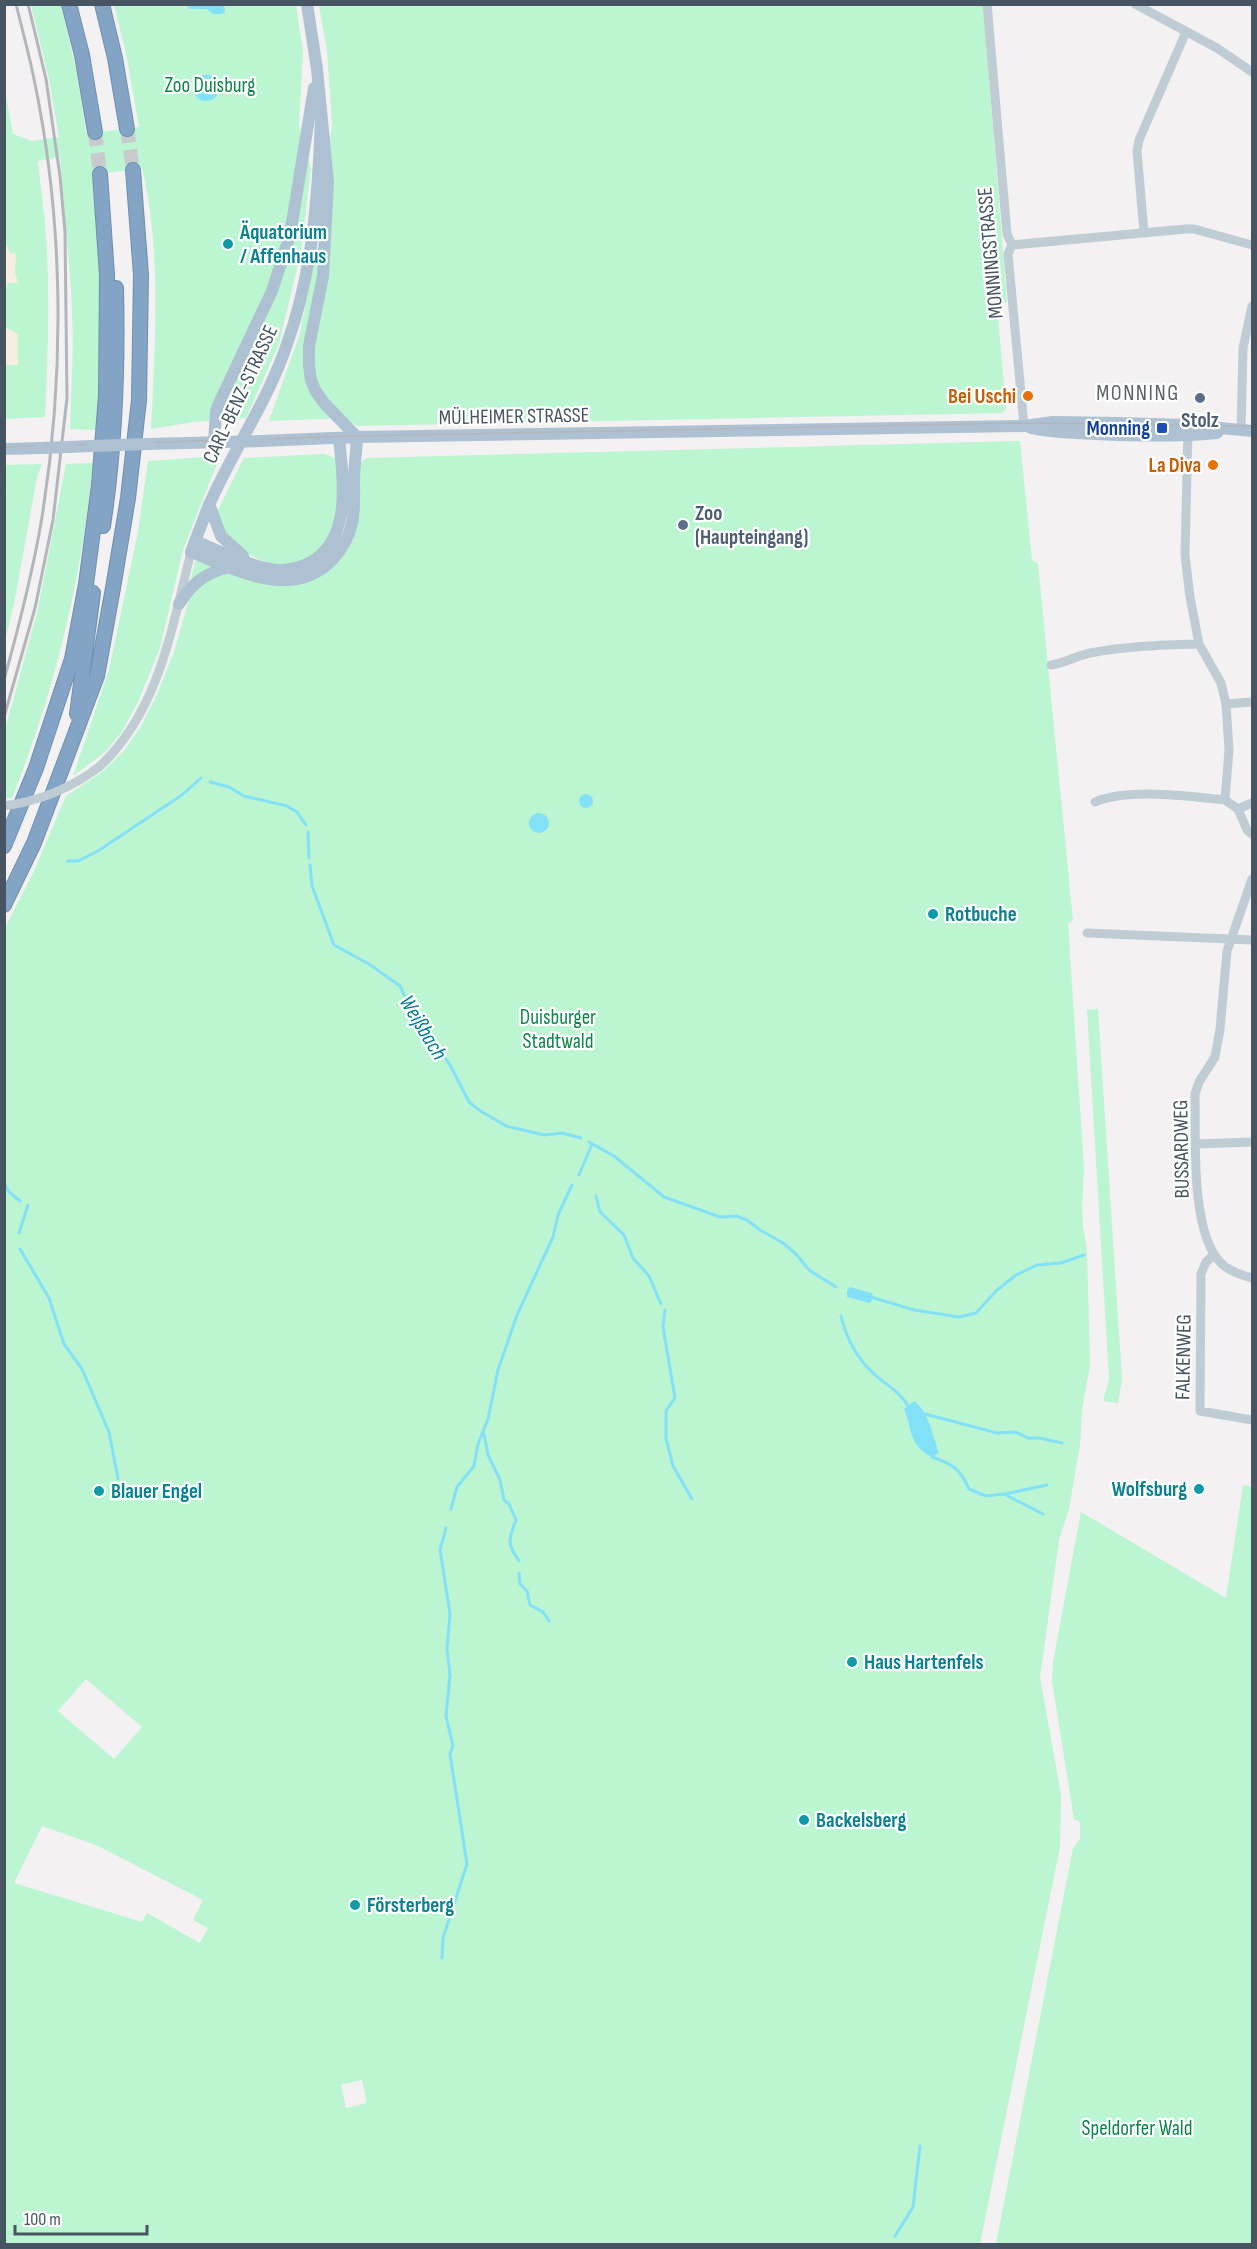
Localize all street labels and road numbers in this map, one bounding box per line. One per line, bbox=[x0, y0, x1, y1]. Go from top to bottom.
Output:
street label: MONNINGSTRASSE bbox=[972, 186, 1009, 320]
street label: CARL-BENZ-STRASSE bbox=[198, 321, 283, 467]
street label: MÜLHEIMER STRASSE bbox=[439, 403, 589, 430]
street label: BUSSARDWEG bbox=[1168, 1099, 1195, 1199]
street label: FALKENWEG bbox=[1170, 1314, 1197, 1400]

